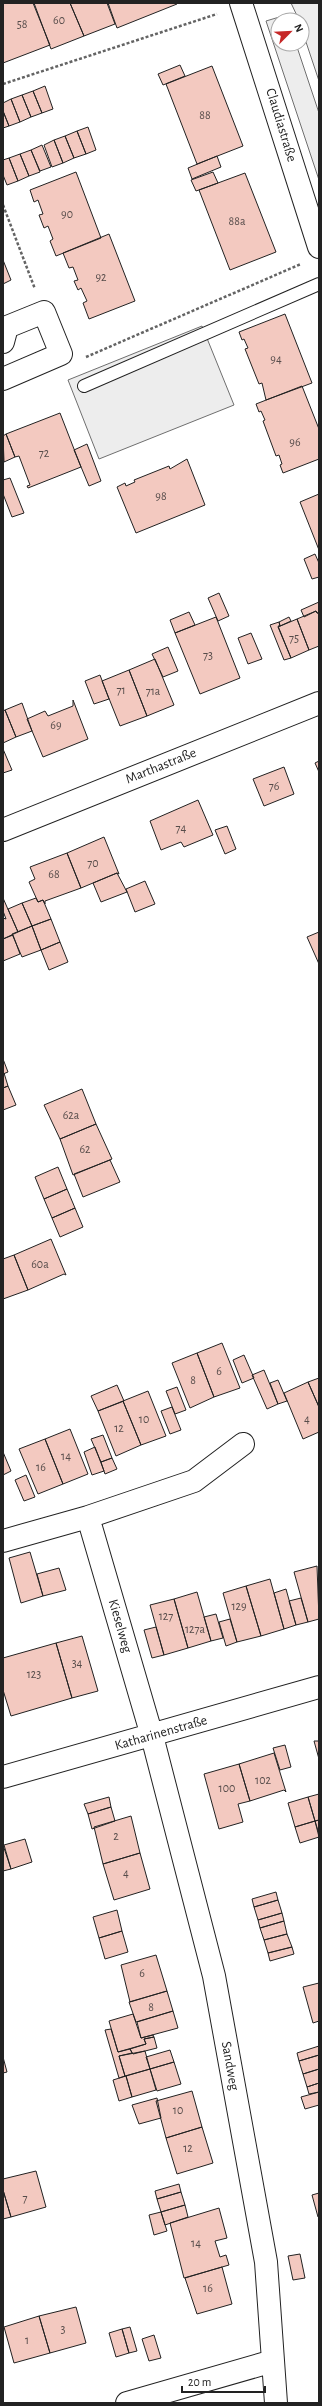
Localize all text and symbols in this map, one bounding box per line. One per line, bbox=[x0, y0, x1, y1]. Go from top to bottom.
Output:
north arrow bbox=[270, 12, 310, 52]
house number: 60 bbox=[53, 14, 65, 26]
house number: 58 bbox=[17, 18, 28, 30]
text: N bbox=[292, 22, 305, 34]
street label: Claudiastraße bbox=[263, 87, 299, 163]
house number: 88 bbox=[199, 109, 211, 121]
house number: 90 bbox=[61, 208, 73, 220]
house number: 88a bbox=[229, 215, 246, 227]
house number: 92 bbox=[95, 271, 107, 283]
house number: 94 bbox=[270, 353, 282, 365]
house number: 96 bbox=[289, 436, 301, 448]
house number: 72 bbox=[39, 447, 50, 459]
house number: 98 bbox=[155, 490, 167, 502]
house number: 75 bbox=[289, 632, 299, 644]
house number: 73 bbox=[203, 649, 213, 661]
house number: 71 bbox=[116, 684, 126, 696]
house number: 71a bbox=[146, 685, 161, 697]
house number: 69 bbox=[50, 719, 62, 731]
street label: Marthastraße bbox=[124, 746, 198, 786]
house number: 76 bbox=[269, 780, 280, 792]
house number: 74 bbox=[176, 822, 187, 834]
house number: 70 bbox=[87, 857, 99, 869]
house number: 68 bbox=[48, 868, 60, 880]
house number: 62a bbox=[63, 1109, 80, 1121]
house number: 62 bbox=[79, 1143, 91, 1155]
house number: 60a bbox=[31, 1258, 49, 1270]
house number: 6 bbox=[216, 1365, 222, 1377]
house number: 8 bbox=[190, 1374, 196, 1386]
house number: 10 bbox=[139, 1413, 149, 1425]
house number: 4 bbox=[304, 1413, 310, 1425]
house number: 12 bbox=[114, 1422, 124, 1434]
house number: 14 bbox=[61, 1450, 71, 1462]
house number: 16 bbox=[36, 1461, 46, 1473]
street label: Kieselweg bbox=[106, 1598, 134, 1655]
house number: 129 bbox=[231, 1600, 247, 1612]
house number: 127 bbox=[159, 1610, 173, 1622]
house number: 127a bbox=[185, 1623, 206, 1635]
house number: 34 bbox=[72, 1657, 83, 1669]
house number: 123 bbox=[27, 1668, 41, 1680]
street label: Katharinenstraße bbox=[113, 1713, 209, 1753]
house number: 102 bbox=[255, 1774, 271, 1786]
house number: 100 bbox=[219, 1782, 235, 1794]
house number: 2 bbox=[113, 1830, 119, 1842]
house number: 4 bbox=[123, 1867, 129, 1879]
house number: 6 bbox=[139, 1967, 145, 1979]
house number: 8 bbox=[148, 2001, 154, 2013]
street label: Sandweg bbox=[219, 2040, 241, 2092]
house number: 10 bbox=[173, 2104, 183, 2116]
house number: 12 bbox=[183, 2142, 193, 2154]
house number: 7 bbox=[22, 2192, 28, 2204]
house number: 14 bbox=[191, 2237, 201, 2249]
house number: 16 bbox=[203, 2282, 213, 2294]
house number: 3 bbox=[61, 2323, 66, 2335]
house number: 1 bbox=[25, 2334, 29, 2346]
scale bar bbox=[182, 2368, 265, 2394]
text: 20 m bbox=[188, 2376, 211, 2388]

